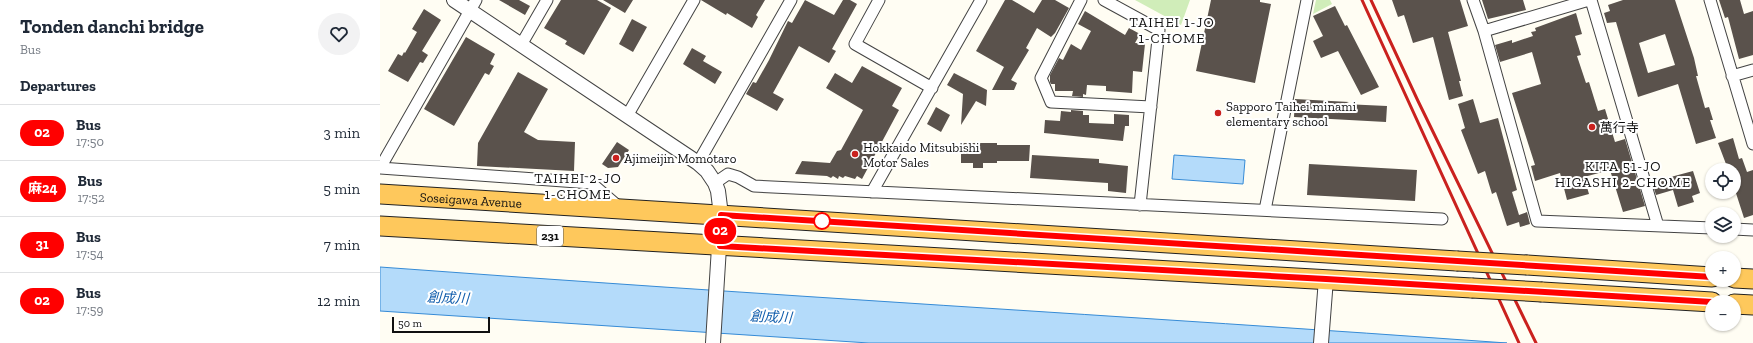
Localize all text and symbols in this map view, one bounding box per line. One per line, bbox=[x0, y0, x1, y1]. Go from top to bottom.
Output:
button: heart bbox=[318, 13, 360, 55]
district label: TAIHEI 1-JO 1-CHOME bbox=[1129, 14, 1215, 47]
text: Tonden danchi bridge bbox=[20, 15, 204, 38]
text: Bus bbox=[20, 42, 41, 57]
text: Departures bbox=[20, 77, 96, 95]
place label: Sapporo Taihei minami elementary school bbox=[1226, 99, 1356, 129]
marker: Sapporo Taihei minami elementary school bbox=[1213, 108, 1223, 118]
text: Bus bbox=[76, 116, 101, 134]
place label: 萬行寺 bbox=[1600, 120, 1639, 135]
marker: 萬行寺 bbox=[1587, 122, 1597, 132]
text: 02 bbox=[34, 124, 50, 141]
text: 3 min bbox=[324, 124, 360, 142]
text: 17:50 bbox=[76, 134, 104, 149]
place label: Hokkaido Mitsubishi Motor Sales bbox=[863, 140, 980, 170]
marker: Hokkaido Mitsubishi Motor Sales bbox=[850, 149, 860, 159]
place label: Ajimeijin Momotaro bbox=[624, 151, 737, 167]
marker: Ajimeijin Momotaro bbox=[611, 153, 621, 163]
district label: KITA 51-JO HIGASHI 2-CHOME bbox=[1555, 158, 1691, 191]
map controls bbox=[1705, 163, 1741, 331]
button: locate bbox=[1705, 163, 1741, 199]
district label: TAIHEI 2-JO 1-CHOME bbox=[534, 170, 622, 203]
text: Bus bbox=[78, 172, 103, 190]
text: 麻24 bbox=[28, 180, 58, 197]
text: 5 min bbox=[323, 180, 360, 198]
street label: Soseigawa Avenue bbox=[419, 189, 522, 210]
text: 17:52 bbox=[78, 190, 105, 205]
button: layers bbox=[1705, 207, 1741, 243]
unlabelled marker bbox=[813, 212, 831, 230]
line badge: 02 bbox=[702, 218, 738, 244]
text: 02 bbox=[712, 222, 728, 239]
road number: 231 bbox=[537, 226, 563, 246]
text: Bus bbox=[76, 228, 101, 246]
text: 31 bbox=[35, 236, 49, 253]
text: 7 min bbox=[324, 236, 360, 254]
text: 17:54 bbox=[76, 246, 103, 261]
button: + bbox=[1705, 251, 1741, 287]
text: Bus bbox=[76, 284, 101, 302]
water label: 創成川 bbox=[427, 288, 471, 308]
text: 02 bbox=[34, 292, 50, 309]
text: 12 min bbox=[317, 292, 360, 310]
button: − bbox=[1705, 295, 1741, 331]
text: 17:59 bbox=[76, 302, 103, 317]
water label: 創成川 bbox=[750, 307, 794, 327]
scale bar bbox=[392, 315, 490, 334]
text: 50 m bbox=[398, 317, 422, 330]

